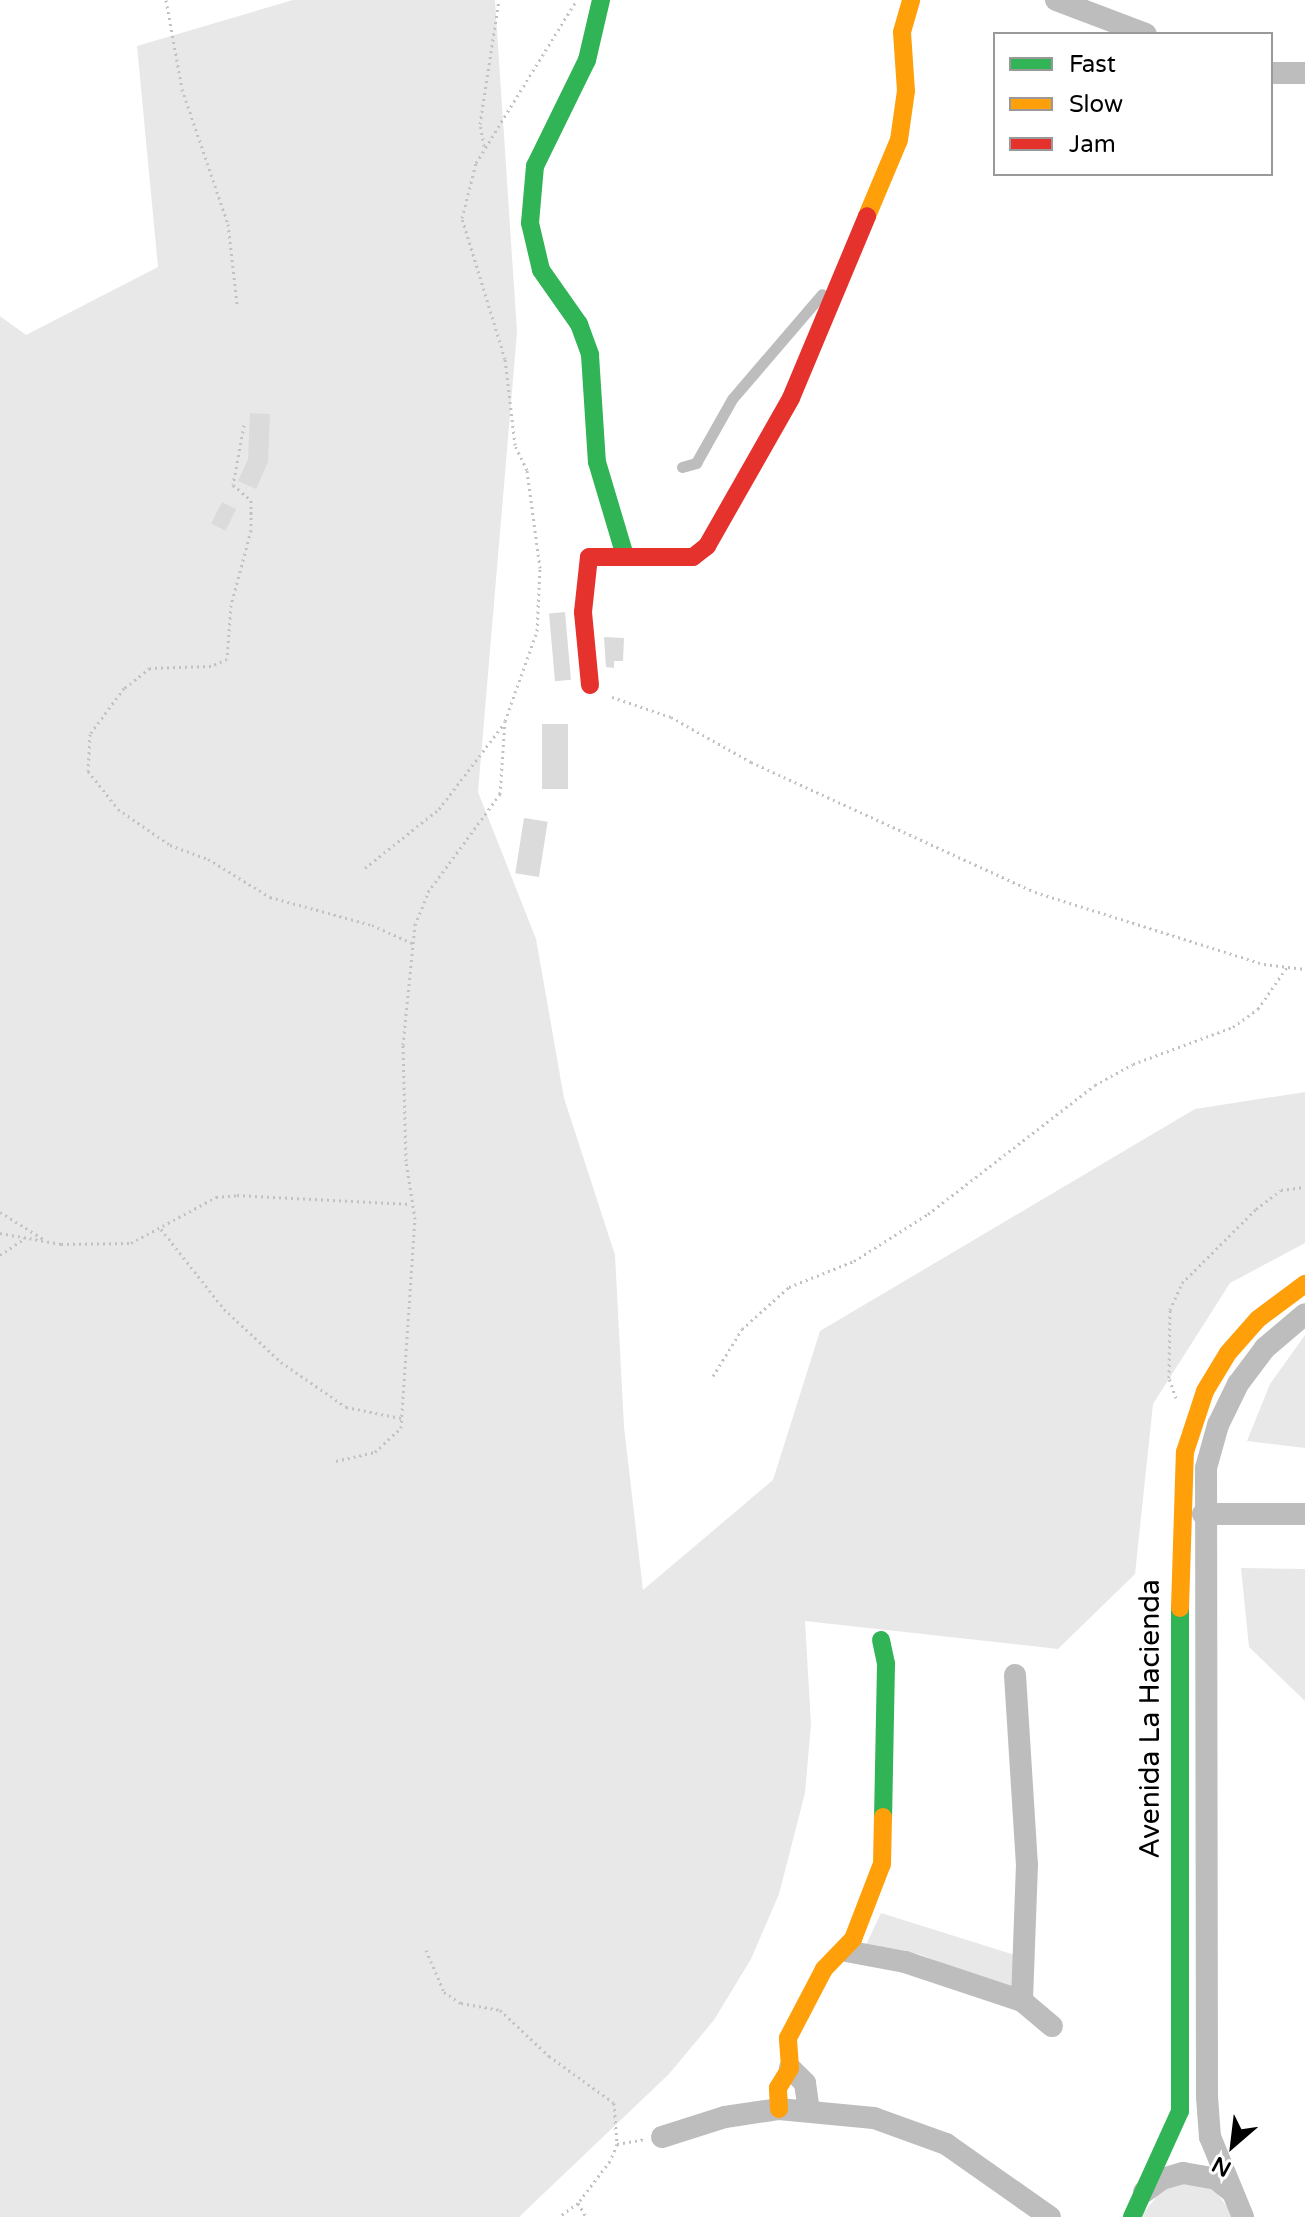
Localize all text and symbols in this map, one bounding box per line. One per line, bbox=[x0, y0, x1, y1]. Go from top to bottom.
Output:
legend bbox=[993, 32, 1273, 176]
text: Fast bbox=[1069, 50, 1116, 79]
text: Slow bbox=[1069, 90, 1123, 119]
text: Jam bbox=[1069, 130, 1116, 159]
street label: Avenida La Hacienda bbox=[1133, 1579, 1167, 1859]
north arrow bbox=[1193, 2105, 1273, 2185]
text: N bbox=[1208, 2151, 1236, 2182]

